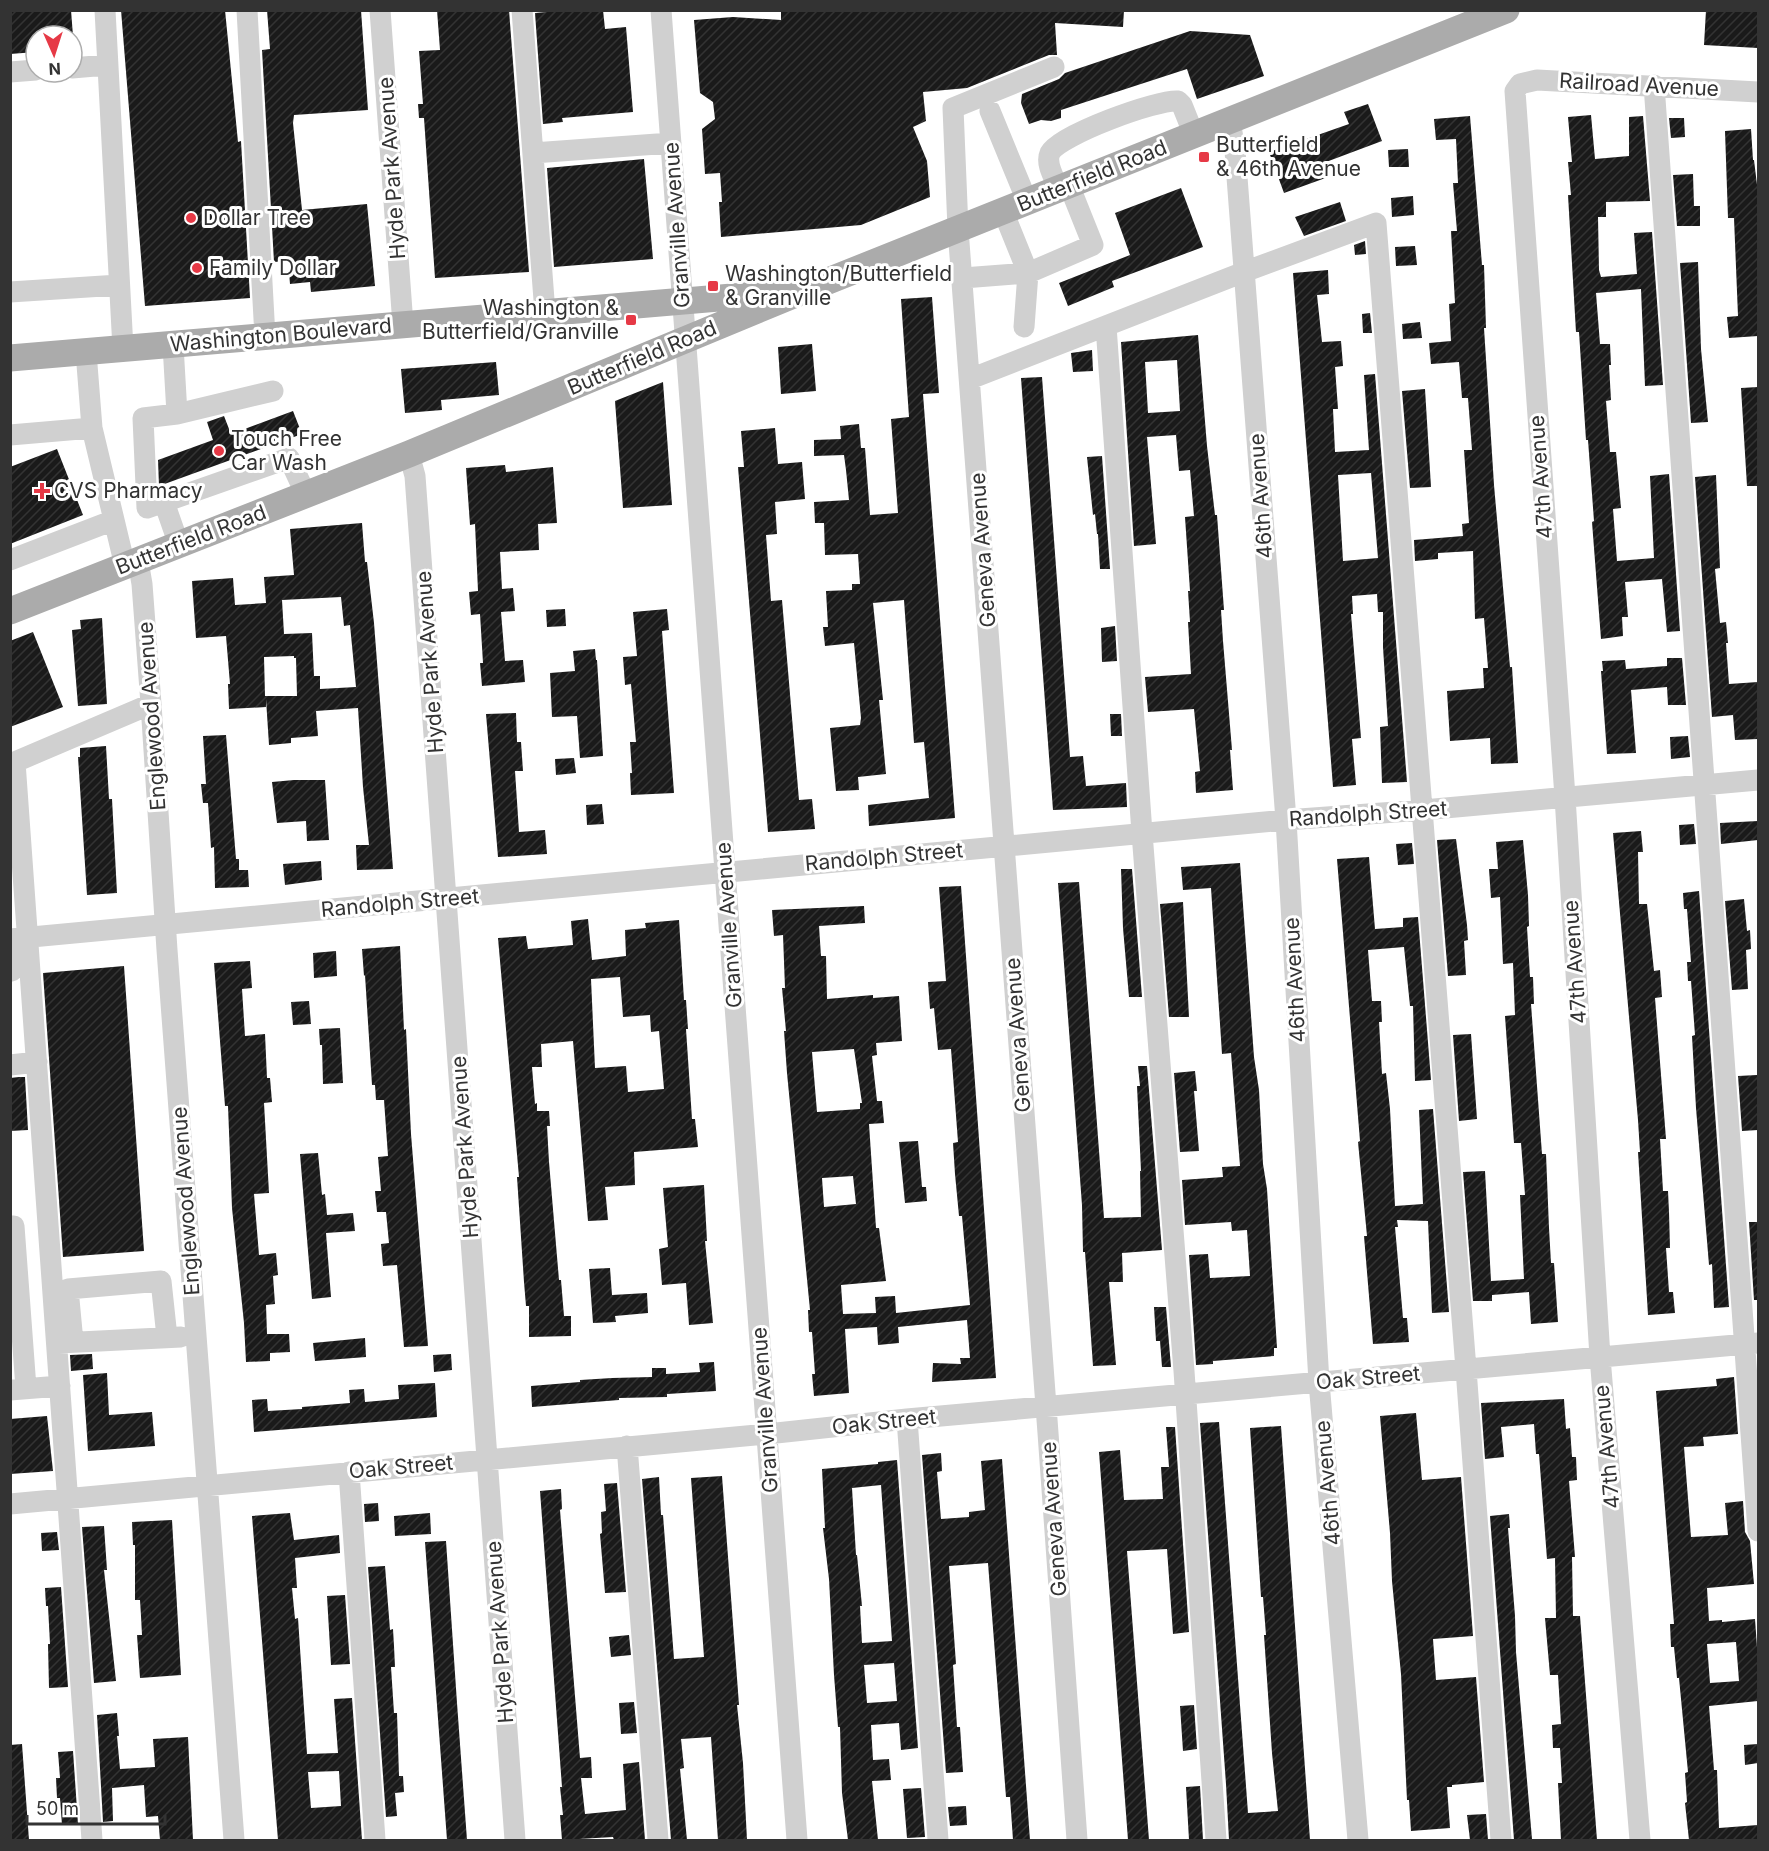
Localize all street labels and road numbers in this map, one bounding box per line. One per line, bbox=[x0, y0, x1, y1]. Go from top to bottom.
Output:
street label: Railroad Avenue bbox=[1558, 68, 1720, 101]
street label: Hyde Park Avenue bbox=[373, 76, 410, 260]
street label: Butterfield Road bbox=[1013, 134, 1170, 217]
street label: Granville Avenue bbox=[658, 141, 695, 309]
street label: Washington Boulevard bbox=[169, 312, 393, 357]
street label: Butterfield Road bbox=[564, 315, 720, 400]
street label: 47th Avenue bbox=[1524, 414, 1557, 540]
street label: 46th Avenue bbox=[1244, 433, 1277, 560]
street label: Geneva Avenue bbox=[965, 472, 1000, 628]
street label: Butterfield Road bbox=[112, 499, 270, 580]
street label: Hyde Park Avenue bbox=[411, 570, 448, 754]
street label: Englewood Avenue bbox=[132, 621, 171, 811]
street label: Randolph Street bbox=[1288, 795, 1448, 832]
street label: Randolph Street bbox=[804, 837, 964, 876]
street label: Granville Avenue bbox=[710, 841, 747, 1009]
street label: Randolph Street bbox=[320, 883, 480, 922]
street label: 47th Avenue bbox=[1558, 899, 1591, 1025]
street label: 46th Avenue bbox=[1279, 917, 1310, 1043]
street label: Geneva Avenue bbox=[1000, 957, 1035, 1113]
street label: Hyde Park Avenue bbox=[446, 1055, 483, 1239]
street label: Englewood Avenue bbox=[166, 1106, 205, 1296]
street label: Granville Avenue bbox=[746, 1326, 783, 1494]
street label: Oak Street bbox=[1315, 1360, 1421, 1395]
street label: 47th Avenue bbox=[1589, 1384, 1624, 1510]
street label: Oak Street bbox=[831, 1404, 937, 1439]
street label: 46th Avenue bbox=[1310, 1419, 1345, 1547]
street label: Geneva Avenue bbox=[1036, 1441, 1071, 1597]
street label: Oak Street bbox=[348, 1449, 454, 1484]
street label: Hyde Park Avenue bbox=[481, 1540, 518, 1724]

